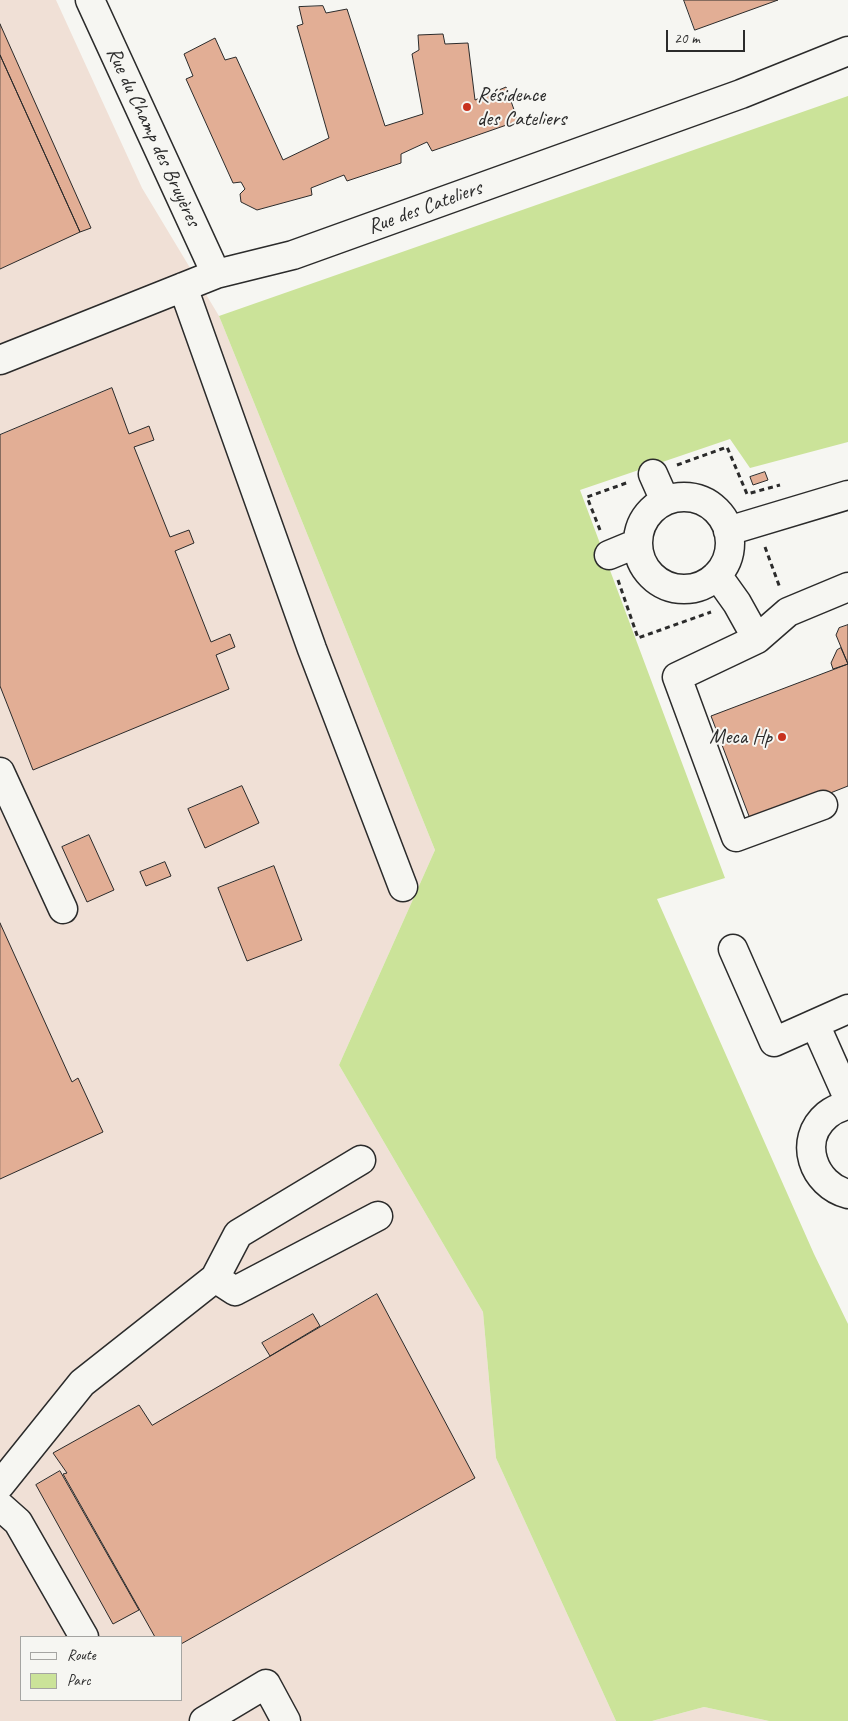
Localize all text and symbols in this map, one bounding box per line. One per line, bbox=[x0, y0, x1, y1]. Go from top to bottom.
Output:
scale bar bbox=[668, 20, 747, 52]
text: 20 m bbox=[674, 29, 700, 48]
street label: Rue du Champ des Bruyères bbox=[100, 43, 206, 231]
place label: Résidence des Cateliers bbox=[477, 82, 566, 132]
marker: Résidence des Cateliers bbox=[461, 101, 473, 113]
street label: Rue des Cateliers bbox=[365, 176, 485, 240]
place label: Meca Hp bbox=[709, 724, 772, 750]
marker: Meca Hp bbox=[776, 731, 788, 743]
legend bbox=[20, 1636, 182, 1701]
text: Route bbox=[67, 1646, 96, 1665]
text: Parc bbox=[67, 1671, 91, 1690]

